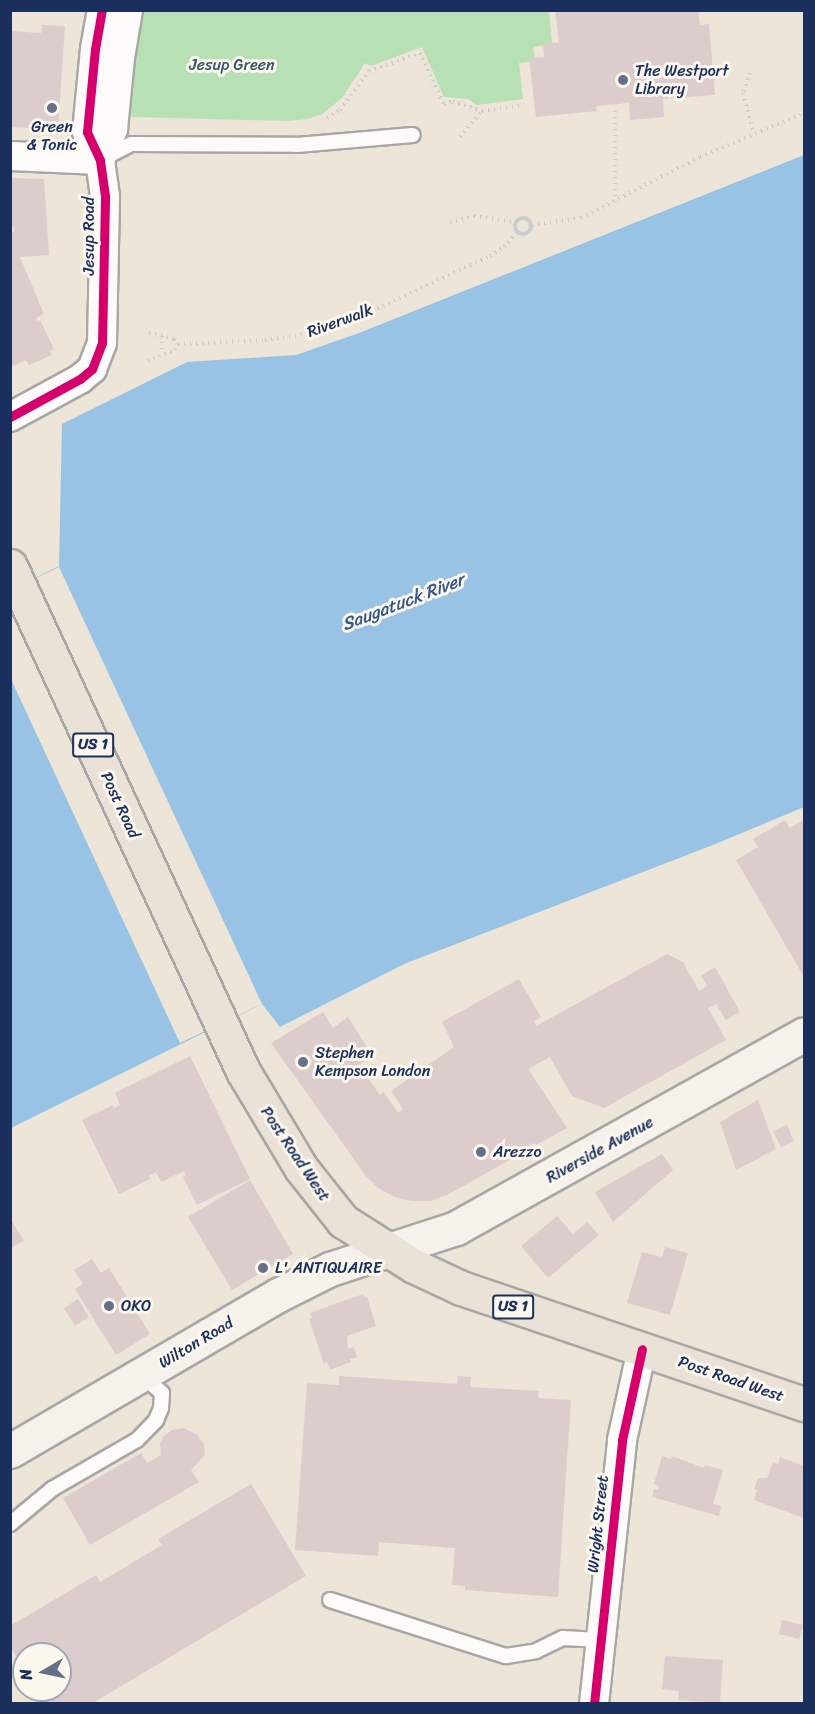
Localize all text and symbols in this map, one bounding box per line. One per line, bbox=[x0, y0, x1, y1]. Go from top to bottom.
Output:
park label: Jesup Green bbox=[189, 55, 275, 75]
place label: The Westport Library bbox=[635, 61, 730, 99]
marker: The Westport Library bbox=[616, 73, 630, 87]
marker: Green & Tonic bbox=[45, 101, 59, 115]
place label: Green & Tonic bbox=[27, 117, 77, 155]
street label: Jesup Road bbox=[79, 197, 99, 275]
street label: Riverwalk bbox=[305, 300, 375, 342]
water label: Saugatuck River bbox=[339, 569, 467, 635]
road number: US 1 bbox=[72, 733, 114, 757]
street label: Post Road bbox=[96, 769, 144, 841]
place label: Stephen Kempson London bbox=[315, 1043, 431, 1081]
marker: Stephen Kempson London bbox=[296, 1055, 310, 1069]
street label: Post Road West bbox=[256, 1103, 334, 1205]
street label: Riverside Avenue bbox=[543, 1113, 657, 1187]
place label: Arezzo bbox=[493, 1142, 542, 1162]
marker: Arezzo bbox=[474, 1145, 488, 1159]
place label: L' ANTIQUAIRE bbox=[275, 1258, 382, 1278]
marker: L' ANTIQUAIRE bbox=[256, 1261, 270, 1275]
road number: US 1 bbox=[492, 1295, 534, 1319]
place label: OKO bbox=[121, 1296, 151, 1316]
marker: OKO bbox=[102, 1299, 116, 1313]
street label: Wilton Road bbox=[155, 1313, 237, 1373]
street label: Post Road West bbox=[676, 1352, 786, 1406]
street label: Wright Street bbox=[583, 1475, 613, 1573]
north arrow bbox=[12, 1642, 72, 1702]
text: N bbox=[11, 1667, 41, 1682]

